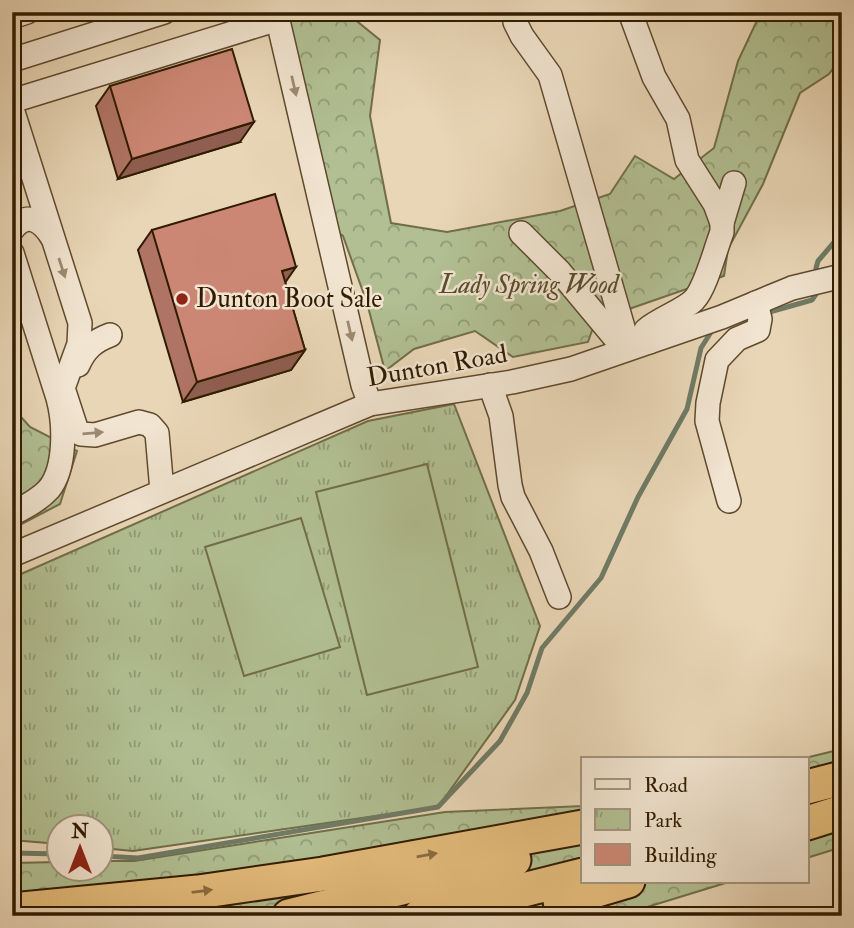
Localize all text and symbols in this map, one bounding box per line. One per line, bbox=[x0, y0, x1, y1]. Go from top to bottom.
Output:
one-way arrow bbox=[289, 75, 300, 97]
one-way arrow bbox=[57, 257, 68, 278]
park label: Lady Spring Wood bbox=[438, 269, 621, 301]
place label: Dunton Boot Sale bbox=[196, 283, 382, 315]
marker: Dunton Boot Sale bbox=[174, 291, 190, 307]
one-way arrow bbox=[345, 320, 356, 342]
street label: Dunton Road bbox=[364, 338, 510, 394]
one-way arrow bbox=[82, 427, 104, 438]
legend bbox=[581, 757, 808, 883]
text: Road bbox=[644, 772, 689, 799]
text: Park bbox=[644, 807, 682, 834]
north arrow bbox=[46, 813, 116, 883]
text: N bbox=[70, 820, 89, 844]
text: Building bbox=[644, 842, 717, 869]
one-way arrow bbox=[416, 849, 438, 860]
one-way arrow bbox=[191, 886, 213, 897]

